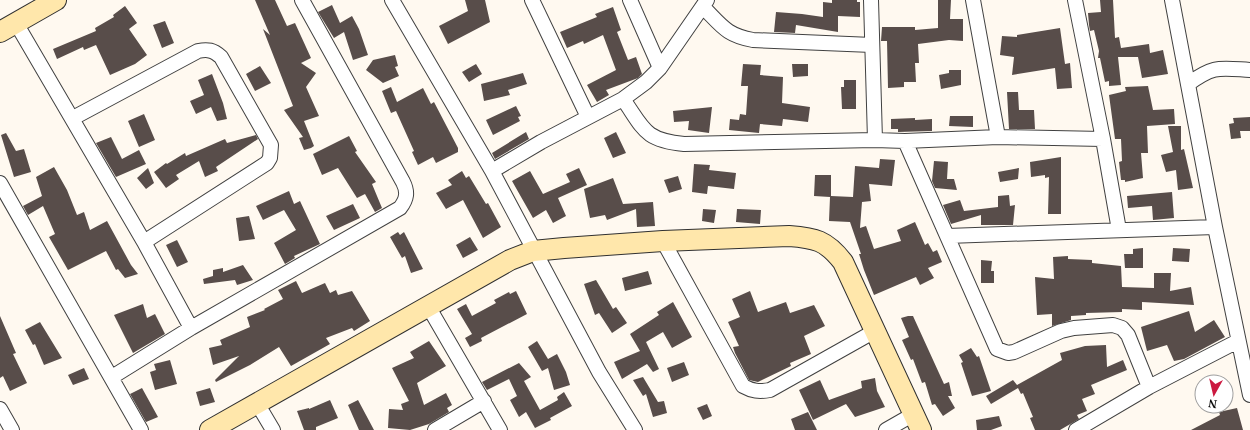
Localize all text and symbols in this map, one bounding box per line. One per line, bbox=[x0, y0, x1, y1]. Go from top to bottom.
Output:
north arrow bbox=[1194, 374, 1234, 414]
text: N bbox=[1207, 396, 1218, 412]

